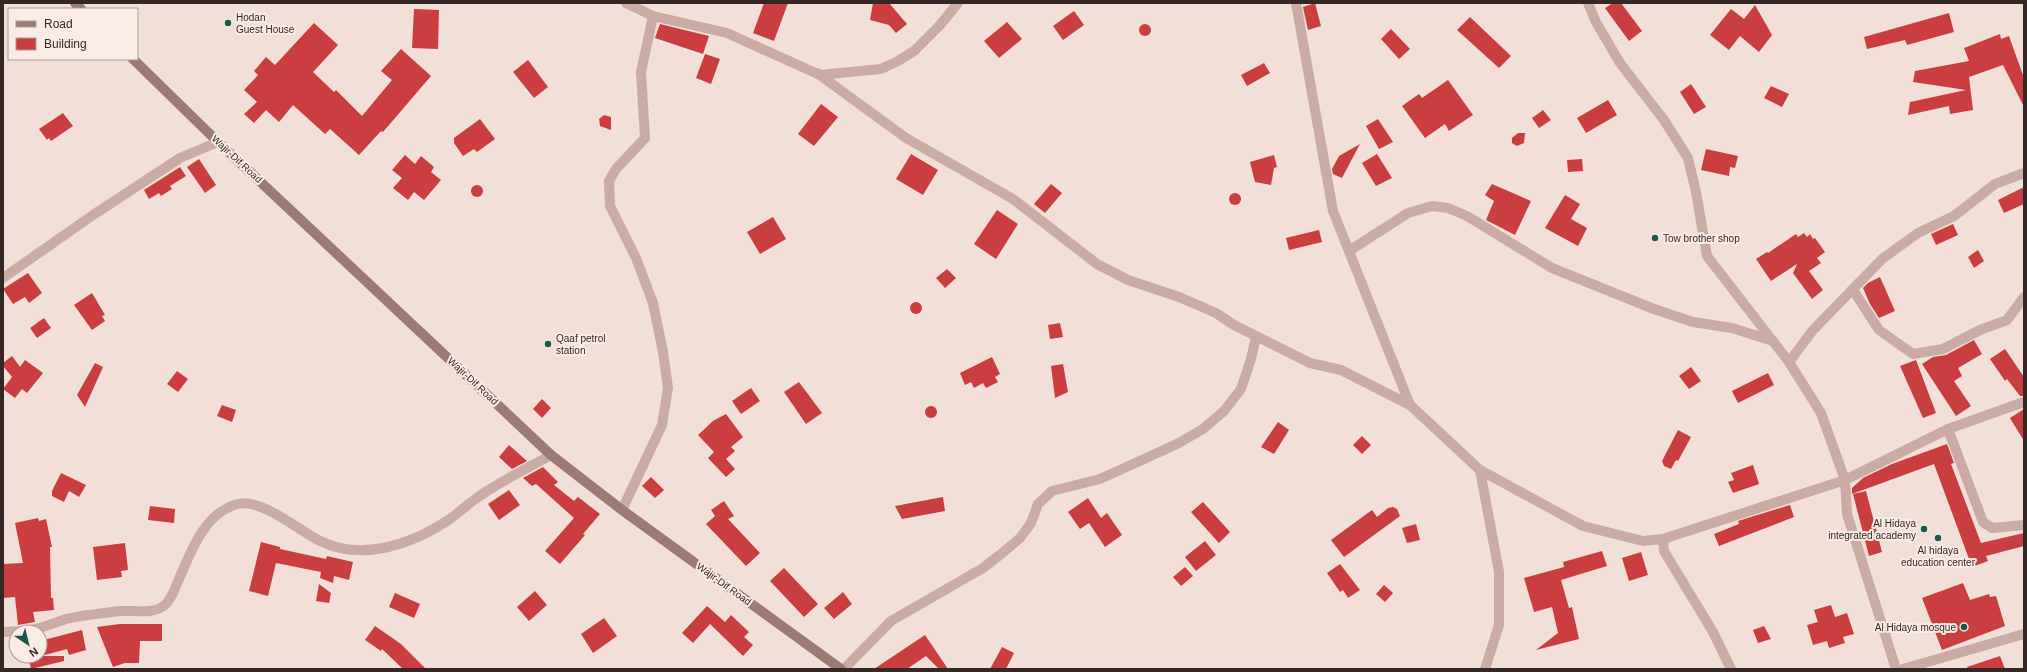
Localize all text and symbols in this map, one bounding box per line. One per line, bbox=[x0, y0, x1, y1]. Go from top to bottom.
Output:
legend bbox=[8, 8, 138, 60]
place label: Hodan Guest House bbox=[236, 12, 295, 35]
text: Road bbox=[44, 17, 73, 31]
marker: Hodan Guest House bbox=[223, 18, 233, 28]
text: Building bbox=[44, 37, 87, 51]
street label: Wajir-Dif Road bbox=[210, 133, 264, 185]
marker: Tow brother shop bbox=[1650, 233, 1660, 243]
place label: Tow brother shop bbox=[1663, 233, 1740, 244]
place label: Qaaf petrol station bbox=[556, 333, 605, 356]
marker: Qaaf petrol station bbox=[543, 339, 553, 349]
street label: Wajir-Dif Road bbox=[446, 355, 500, 407]
place label: Al Hidaya integrated academy bbox=[1828, 518, 1916, 541]
marker: Al Hidaya integrated academy bbox=[1919, 524, 1929, 534]
marker: Al hidaya education center bbox=[1933, 533, 1943, 543]
place label: Al hidaya education center bbox=[1901, 545, 1976, 568]
street label: Wajir-Dif Road bbox=[695, 561, 753, 607]
place label: Al Hidaya mosque bbox=[1875, 622, 1956, 633]
marker: Al Hidaya mosque bbox=[1959, 622, 1969, 632]
north arrow bbox=[8, 624, 48, 664]
text: N bbox=[27, 645, 40, 659]

